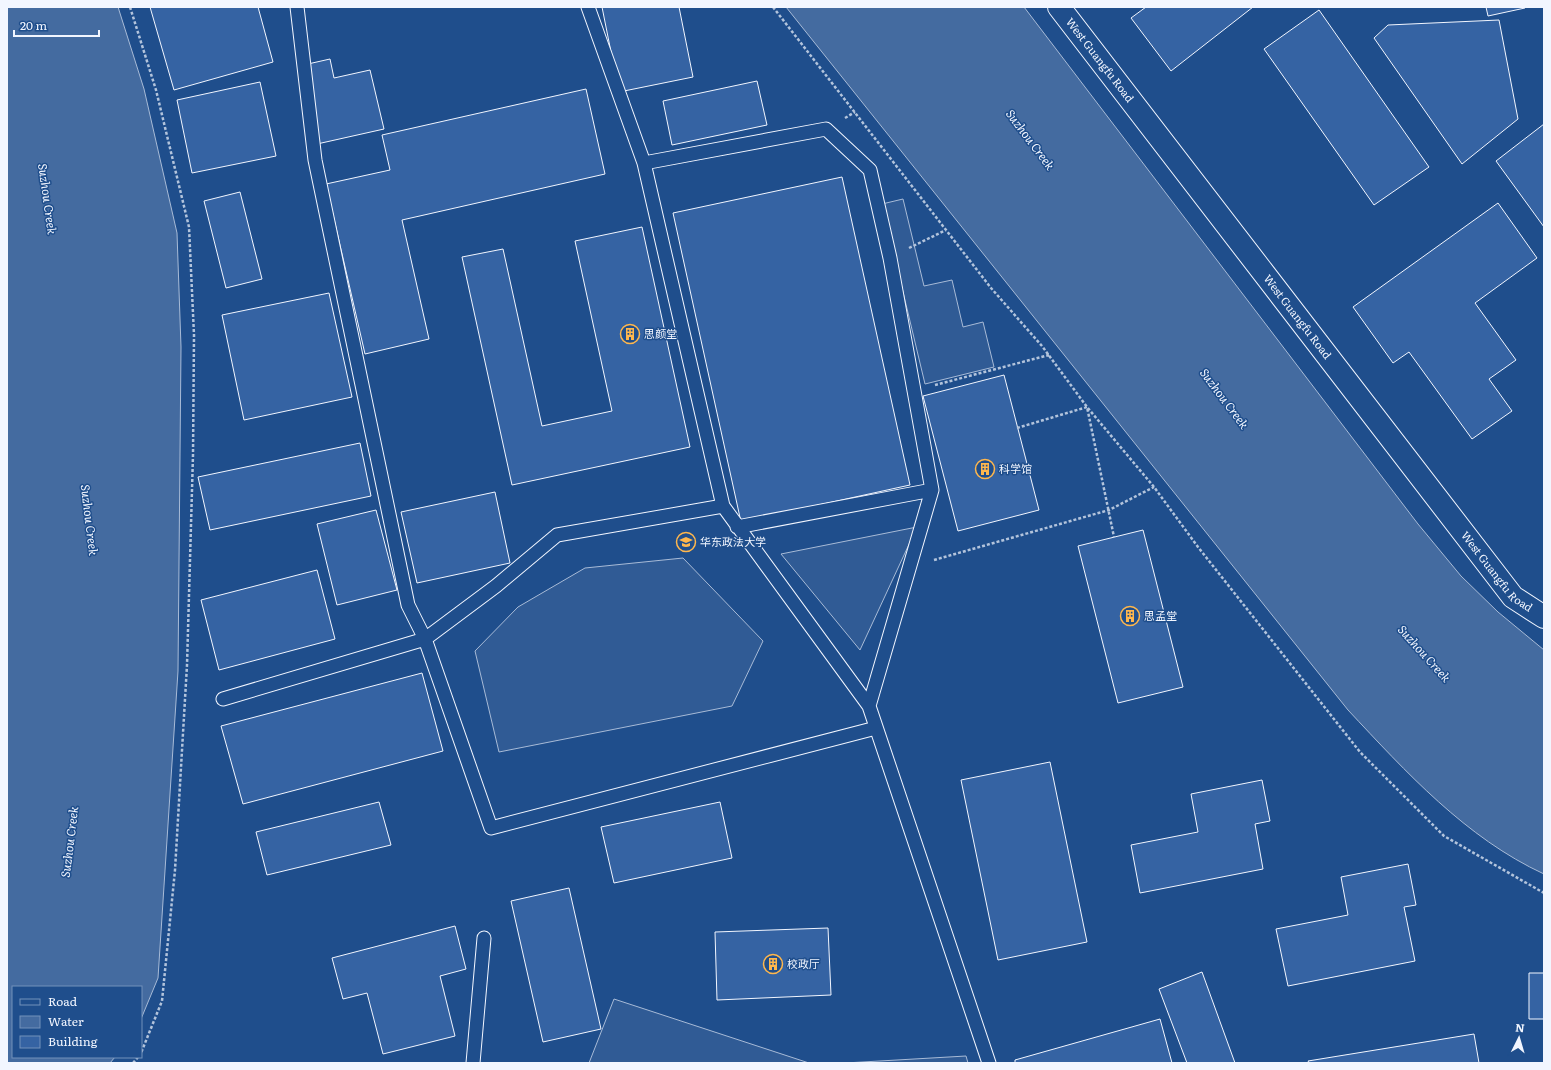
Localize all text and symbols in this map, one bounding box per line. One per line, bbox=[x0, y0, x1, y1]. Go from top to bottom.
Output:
scale bar bbox=[14, 12, 99, 38]
street label: West Guangfu Road bbox=[1063, 14, 1138, 105]
text: 20 m bbox=[20, 16, 47, 34]
water label: Suzhou Creek bbox=[1002, 105, 1060, 174]
water label: Suzhou Creek bbox=[34, 162, 62, 236]
street label: West Guangfu Road bbox=[1261, 271, 1336, 362]
building icon: 思颜堂 bbox=[619, 323, 641, 345]
place label: 思颜堂 bbox=[644, 325, 677, 341]
water label: Suzhou Creek bbox=[1196, 364, 1254, 433]
building icon: 科学馆 bbox=[974, 458, 996, 480]
place label: 科学馆 bbox=[999, 460, 1032, 476]
water label: Suzhou Creek bbox=[77, 483, 103, 557]
street label: West Guangfu Road bbox=[1458, 527, 1537, 615]
school or university icon: 华东政法大学 bbox=[675, 531, 697, 553]
place label: 华东政法大学 bbox=[700, 533, 766, 549]
building icon: 思孟堂 bbox=[1119, 605, 1141, 627]
place label: 思孟堂 bbox=[1144, 607, 1177, 623]
water label: Suzhou Creek bbox=[1394, 621, 1456, 686]
water label: Suzhou Creek bbox=[56, 805, 82, 878]
building icon: 校政厅 bbox=[762, 953, 784, 975]
place label: 校政厅 bbox=[787, 955, 820, 971]
legend bbox=[12, 986, 142, 1058]
text: Road bbox=[48, 992, 78, 1010]
text: Water bbox=[48, 1012, 84, 1030]
north arrow bbox=[1499, 1018, 1539, 1058]
text: N bbox=[1515, 1019, 1525, 1035]
text: Building bbox=[48, 1032, 98, 1050]

